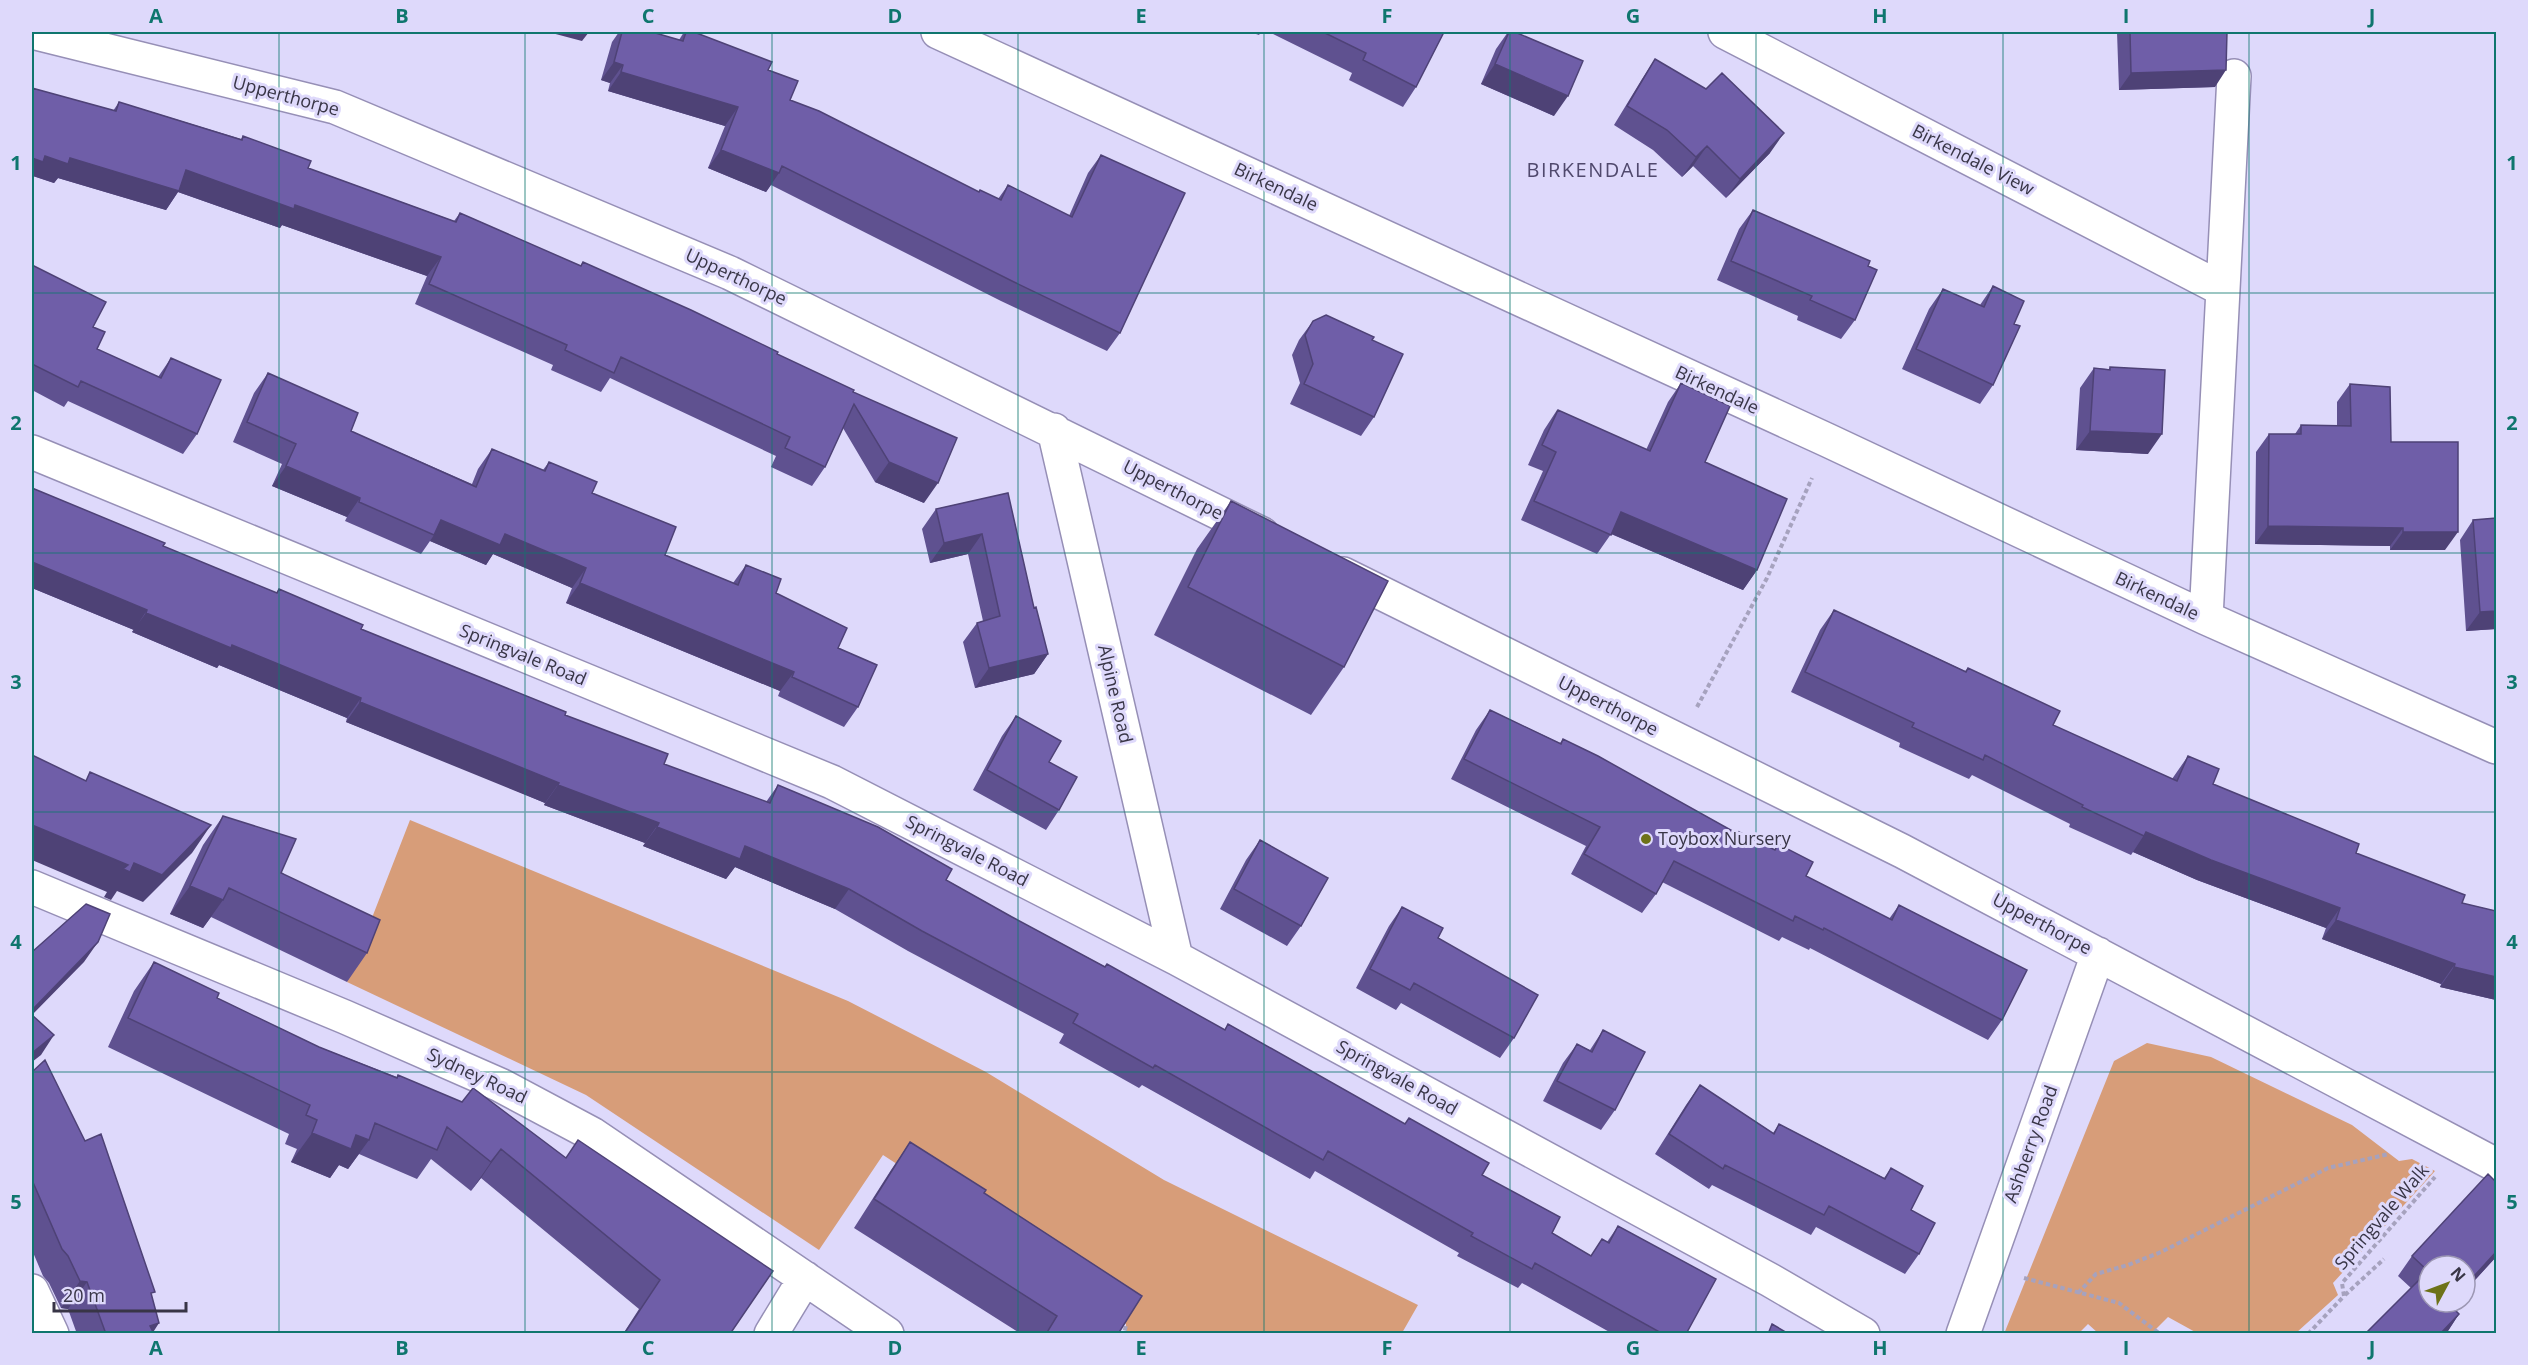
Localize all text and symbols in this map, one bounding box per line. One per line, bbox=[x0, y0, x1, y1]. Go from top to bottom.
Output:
text: A bbox=[149, 2, 163, 29]
text: B bbox=[395, 2, 409, 29]
text: C bbox=[642, 2, 655, 29]
text: D bbox=[888, 2, 902, 29]
text: E bbox=[1135, 2, 1147, 29]
text: F bbox=[1382, 2, 1392, 29]
text: G bbox=[1626, 2, 1640, 29]
text: H bbox=[1872, 2, 1888, 29]
text: I bbox=[2123, 2, 2129, 29]
text: J bbox=[2367, 2, 2375, 29]
street label: Upperthorpe bbox=[230, 69, 342, 121]
street label: Birkendale View bbox=[1908, 118, 2039, 200]
text: 1 bbox=[10, 149, 22, 176]
text: 1 bbox=[2506, 149, 2518, 176]
street label: Birkendale bbox=[1231, 156, 1322, 216]
district label: BIRKENDALE bbox=[1527, 156, 1659, 183]
street label: Upperthorpe bbox=[682, 242, 791, 310]
street label: Birkendale bbox=[1672, 359, 1763, 419]
text: 2 bbox=[10, 409, 22, 436]
text: 2 bbox=[2506, 409, 2518, 436]
street label: Upperthorpe bbox=[1119, 454, 1228, 525]
street label: Birkendale bbox=[2112, 565, 2203, 625]
street label: Springvale Road bbox=[456, 618, 590, 690]
street label: Alpine Road bbox=[1093, 642, 1139, 745]
text: 3 bbox=[10, 668, 22, 695]
text: 3 bbox=[2506, 668, 2518, 695]
street label: Upperthorpe bbox=[1554, 670, 1663, 741]
street label: Springvale Road bbox=[902, 809, 1033, 891]
place label: Toybox Nursery bbox=[1658, 826, 1792, 850]
marker: Toybox Nursery bbox=[1639, 832, 1653, 846]
street label: Upperthorpe bbox=[1989, 887, 2096, 959]
text: 4 bbox=[10, 928, 22, 955]
text: 4 bbox=[2506, 928, 2518, 955]
street label: Springvale Road bbox=[1333, 1034, 1462, 1120]
street label: Sydney Road bbox=[424, 1041, 531, 1109]
street label: Ashberry Road bbox=[1998, 1082, 2062, 1206]
street label: Springvale Walk bbox=[2329, 1158, 2434, 1274]
text: 5 bbox=[10, 1188, 22, 1215]
text: 5 bbox=[2506, 1188, 2518, 1215]
north arrow bbox=[2417, 1254, 2477, 1314]
text: N bbox=[2446, 1262, 2471, 1286]
scale bar bbox=[54, 1275, 186, 1313]
text: 20 m bbox=[63, 1283, 105, 1307]
text: A bbox=[149, 1334, 163, 1361]
text: B bbox=[395, 1334, 409, 1361]
text: C bbox=[642, 1334, 655, 1361]
text: D bbox=[888, 1334, 902, 1361]
text: E bbox=[1135, 1334, 1147, 1361]
text: F bbox=[1382, 1334, 1392, 1361]
text: G bbox=[1626, 1334, 1640, 1361]
text: H bbox=[1872, 1334, 1888, 1361]
text: I bbox=[2123, 1334, 2129, 1361]
text: J bbox=[2367, 1334, 2375, 1361]

